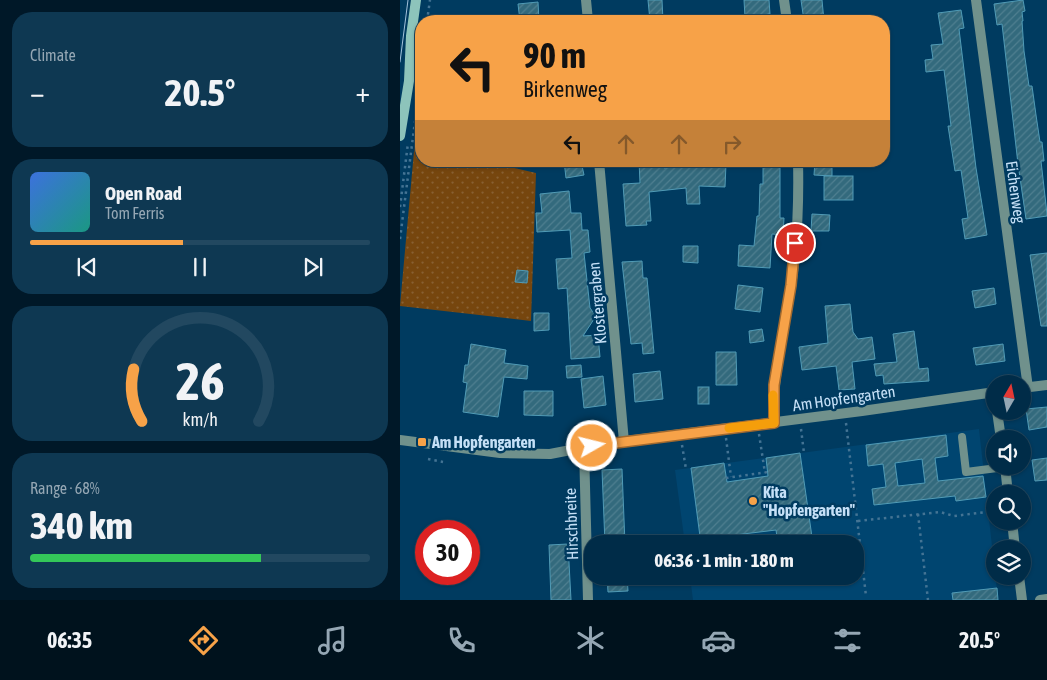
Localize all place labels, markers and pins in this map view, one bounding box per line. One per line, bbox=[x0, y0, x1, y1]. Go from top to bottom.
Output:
pin bbox=[774, 222, 816, 264]
place label: Am Hopfengarten bbox=[431, 433, 536, 451]
marker: Am Hopfengarten bbox=[416, 436, 428, 448]
place label: Kita "Hopfengarten" bbox=[763, 483, 856, 519]
marker: Kita "Hopfengarten" bbox=[747, 495, 759, 507]

